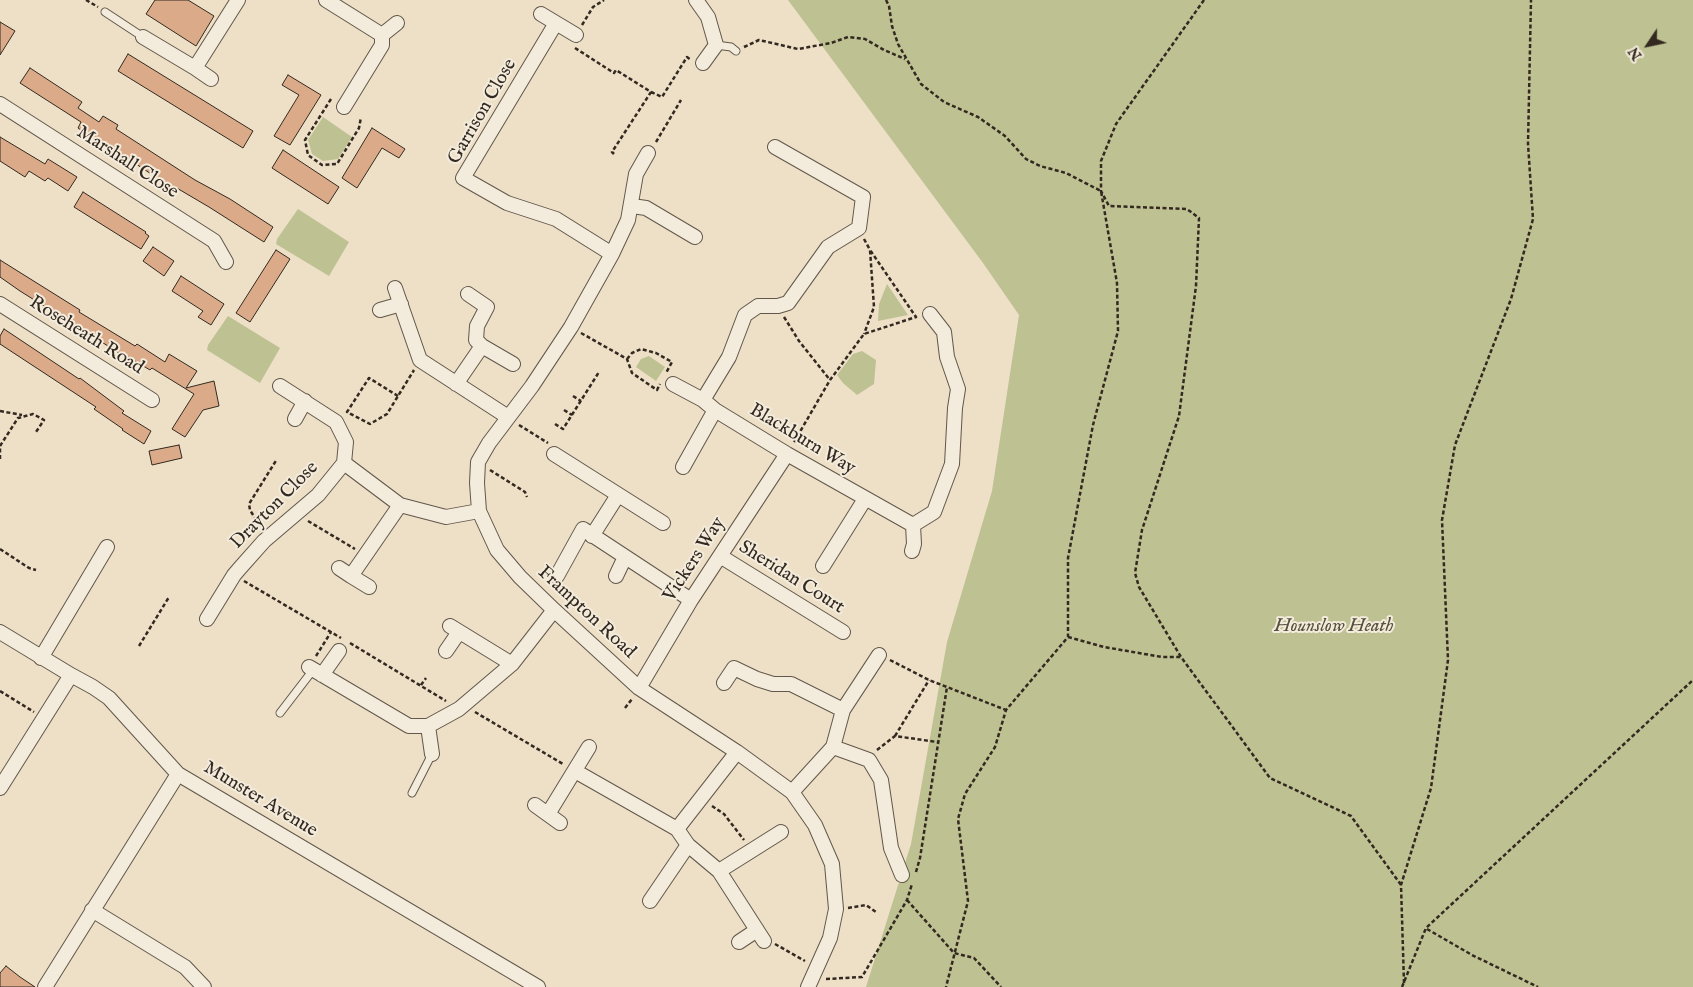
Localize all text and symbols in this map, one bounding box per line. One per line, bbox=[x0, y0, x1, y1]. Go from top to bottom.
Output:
north arrow bbox=[1623, 20, 1673, 70]
text: N bbox=[1625, 43, 1646, 63]
street label: Garrison Close bbox=[444, 55, 522, 169]
street label: Marshall Close bbox=[72, 122, 182, 204]
street label: Roseheath Road bbox=[25, 292, 147, 380]
street label: Blackburn Way bbox=[745, 399, 859, 481]
street label: Drayton Close bbox=[226, 457, 324, 555]
street label: Vickers Way bbox=[659, 513, 731, 607]
street label: Sheridan Court bbox=[734, 536, 848, 620]
street label: Frampton Road bbox=[532, 562, 640, 664]
park label: Hounslow Heath bbox=[1274, 616, 1394, 638]
street label: Munster Avenue bbox=[199, 757, 321, 843]

